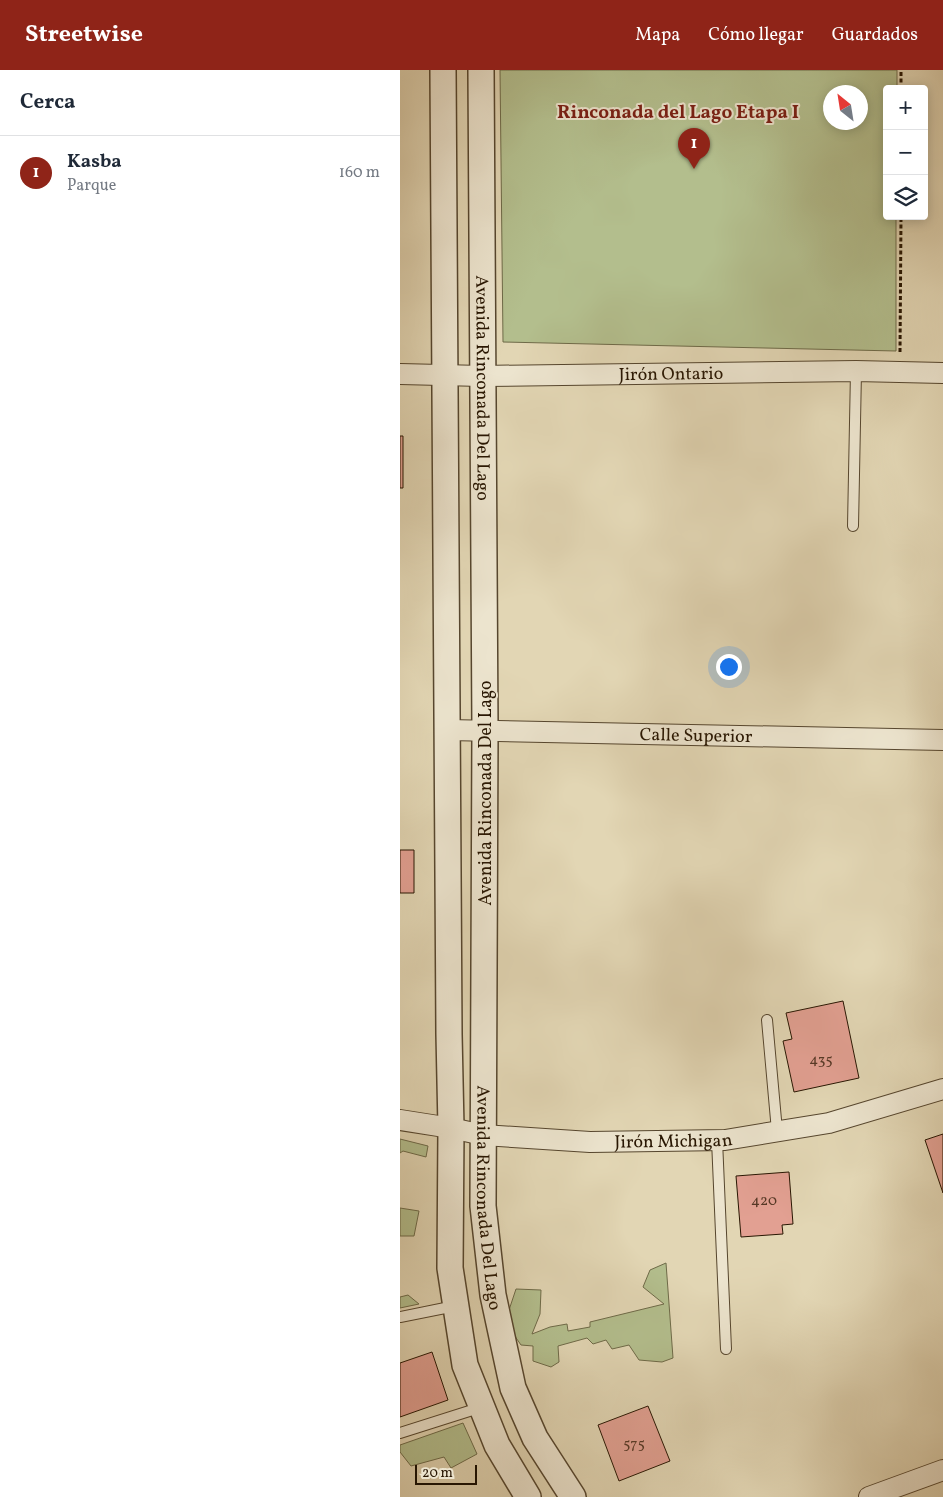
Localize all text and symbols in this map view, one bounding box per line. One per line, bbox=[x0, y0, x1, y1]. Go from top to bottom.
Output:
text: Streetwise bbox=[25, 18, 143, 52]
text: Mapa bbox=[635, 23, 680, 48]
text: Cómo llegar bbox=[708, 23, 804, 48]
text: Guardados bbox=[832, 23, 918, 48]
north arrow bbox=[823, 85, 868, 130]
map controls bbox=[883, 85, 928, 220]
button: + bbox=[883, 85, 928, 130]
text: Cerca bbox=[20, 88, 75, 117]
district label: Rinconada del Lago Etapa I bbox=[557, 100, 799, 126]
pin: 1 bbox=[678, 128, 710, 169]
button: − bbox=[883, 130, 928, 175]
text: Kasba bbox=[67, 149, 122, 175]
text: 1 bbox=[33, 162, 39, 184]
text: 160 m bbox=[339, 162, 380, 184]
text: Parque bbox=[67, 175, 116, 197]
button: layers bbox=[883, 175, 928, 220]
street label: Avenida Rinconada Del Lago bbox=[468, 275, 495, 501]
street label: Jirón Ontario bbox=[619, 362, 723, 388]
your location bbox=[716, 654, 742, 680]
street label: Avenida Rinconada Del Lago bbox=[474, 680, 499, 906]
street label: Calle Superior bbox=[639, 723, 753, 750]
house number: 435 bbox=[809, 1050, 833, 1071]
street label: Avenida Rinconada Del Lago bbox=[469, 1085, 507, 1313]
street label: Jirón Michigan bbox=[614, 1128, 735, 1156]
house number: 420 bbox=[751, 1191, 777, 1212]
house number: 575 bbox=[623, 1434, 645, 1455]
scale bar bbox=[415, 1462, 478, 1485]
text: 20 m bbox=[422, 1464, 453, 1483]

